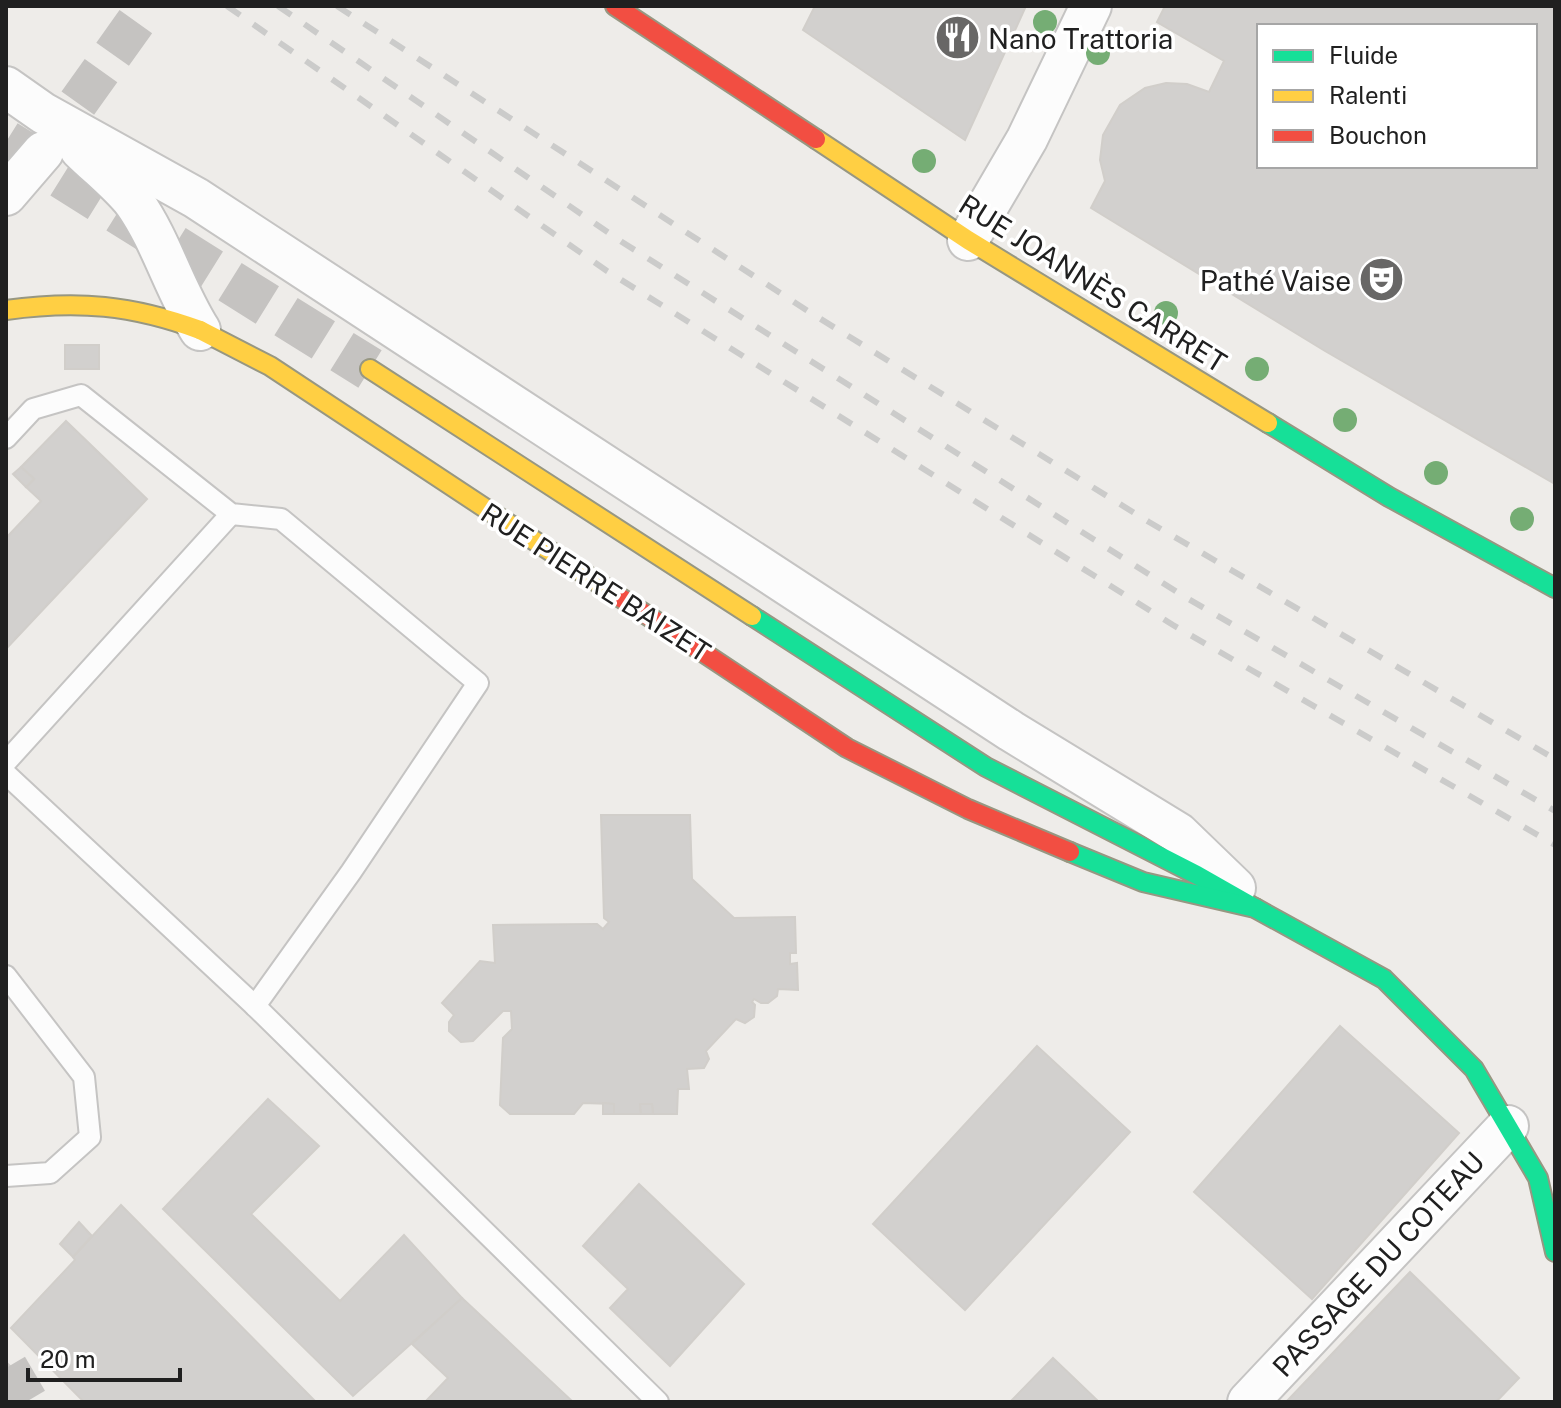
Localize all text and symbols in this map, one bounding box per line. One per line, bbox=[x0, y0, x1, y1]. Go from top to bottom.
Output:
restaurant icon: Nano Trattoria bbox=[933, 14, 981, 62]
place label: Nano Trattoria bbox=[988, 22, 1173, 55]
legend bbox=[1257, 24, 1537, 168]
text: Fluide bbox=[1329, 41, 1398, 69]
text: Ralenti bbox=[1329, 81, 1407, 109]
text: Bouchon bbox=[1329, 121, 1427, 149]
street label: RUE JOANNÈS CARRET bbox=[953, 187, 1233, 379]
theatre icon: Pathé Vaise bbox=[1358, 256, 1406, 304]
place label: Pathé Vaise bbox=[1200, 264, 1351, 297]
street label: RUE PIERRE BAIZET bbox=[475, 496, 717, 668]
street label: PASSAGE DU COTEAU bbox=[1265, 1145, 1491, 1383]
scale bar bbox=[28, 1332, 180, 1382]
text: 20 m bbox=[40, 1345, 96, 1373]

